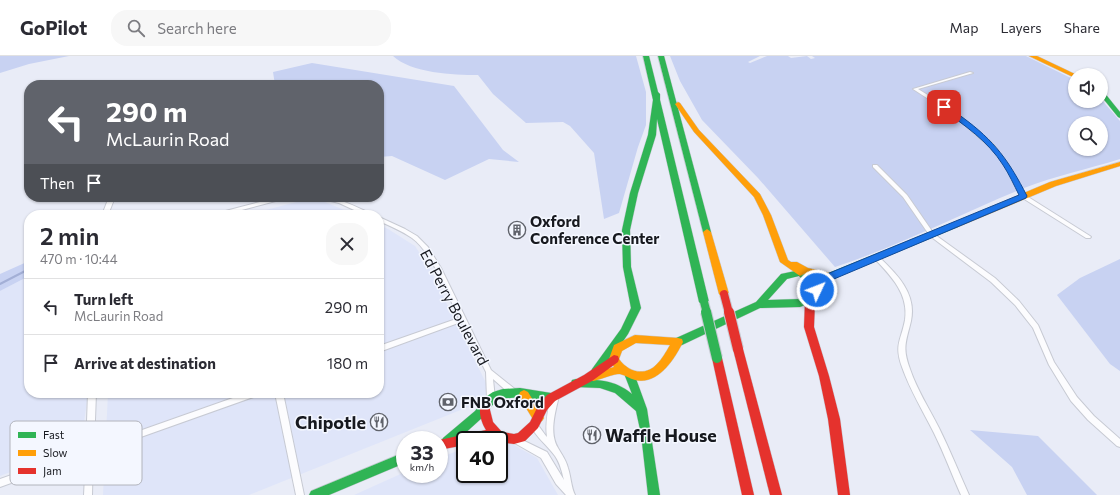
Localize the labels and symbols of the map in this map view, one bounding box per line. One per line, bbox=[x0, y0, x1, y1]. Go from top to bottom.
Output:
pin bbox=[927, 90, 961, 124]
place label: Oxford Conference Center bbox=[530, 212, 659, 247]
building icon: Oxford Conference Center bbox=[507, 220, 527, 240]
street label: Ed Perry Boulevard bbox=[417, 246, 493, 368]
position arrow bbox=[796, 269, 838, 311]
bank icon: FNB Oxford bbox=[438, 392, 458, 412]
place label: FNB Oxford bbox=[461, 393, 544, 411]
place label: Chipotle bbox=[295, 411, 366, 433]
restaurant icon: Chipotle bbox=[369, 412, 389, 432]
legend bbox=[10, 421, 142, 485]
place label: Waffle House bbox=[605, 424, 717, 446]
restaurant icon: Waffle House bbox=[582, 425, 602, 445]
text: Fast bbox=[43, 428, 65, 441]
speed limit sign: 40 bbox=[456, 431, 508, 483]
text: Slow bbox=[43, 446, 68, 459]
text: Jam bbox=[43, 464, 62, 478]

